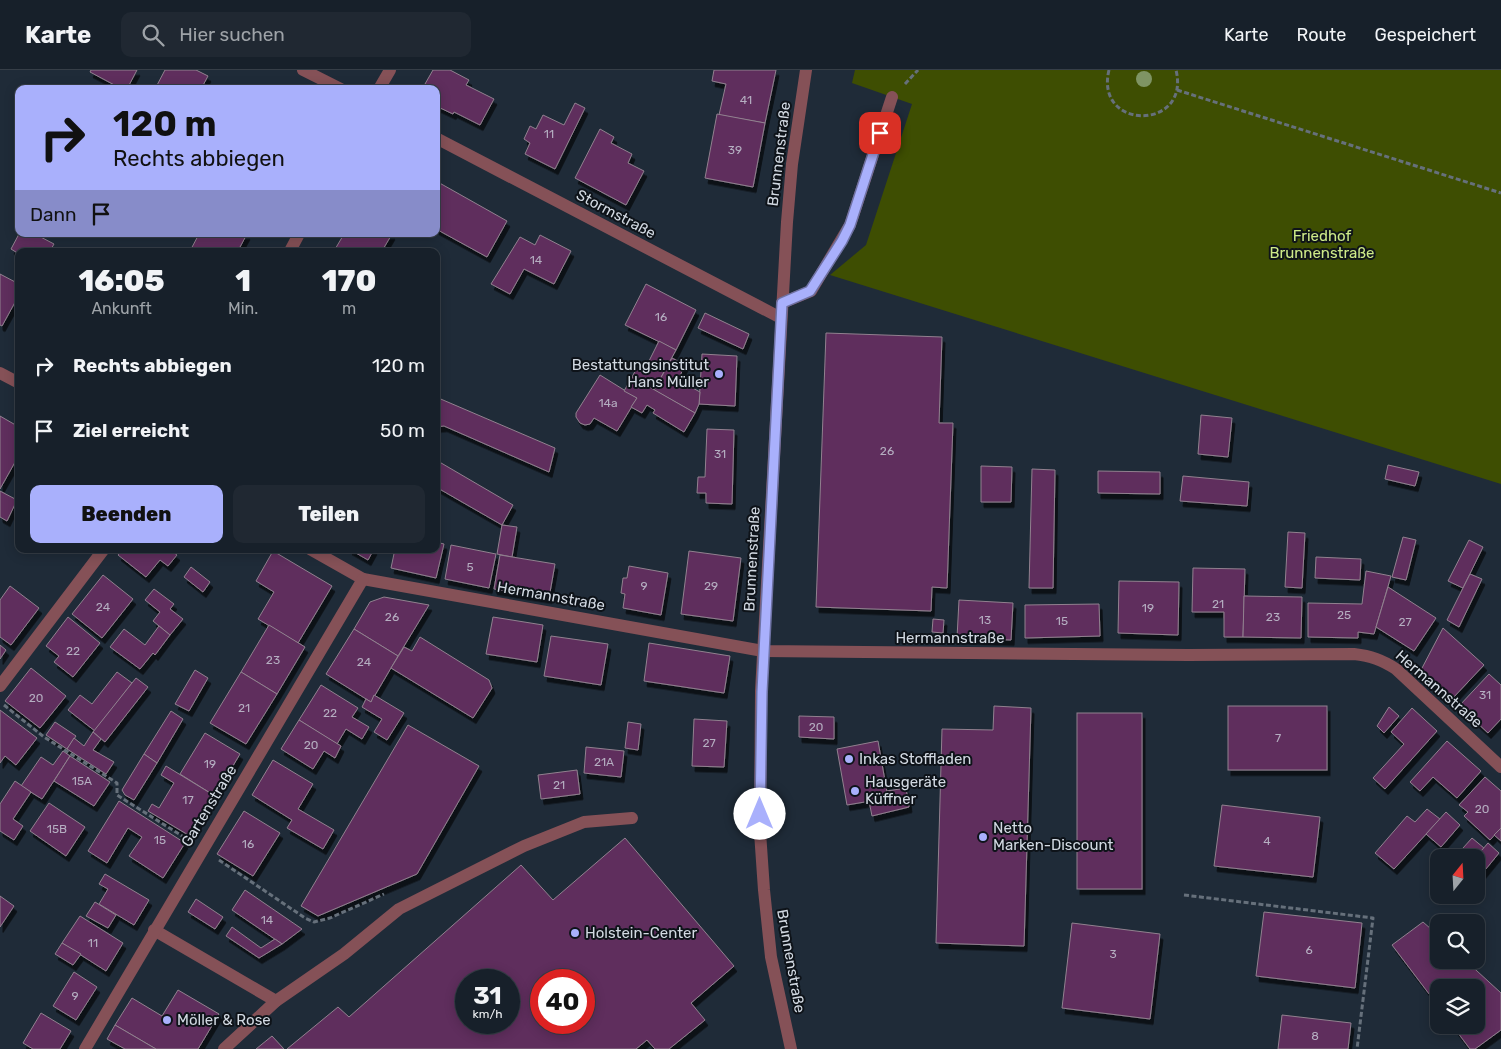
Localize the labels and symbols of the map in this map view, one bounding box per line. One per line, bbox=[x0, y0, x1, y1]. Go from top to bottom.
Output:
house number: 41 bbox=[740, 93, 752, 107]
street label: Brunnenstraße bbox=[764, 101, 794, 207]
pin bbox=[859, 112, 901, 154]
house number: 11 bbox=[544, 127, 554, 141]
house number: 39 bbox=[728, 143, 742, 157]
street label: Stormstraße bbox=[573, 186, 659, 242]
park label: Friedhof Brunnenstraße bbox=[1269, 227, 1375, 262]
house number: 14 bbox=[530, 253, 543, 267]
house number: 16 bbox=[655, 310, 667, 324]
place label: Bestattungsinstitut Hans Müller bbox=[572, 356, 709, 391]
marker: Bestattungsinstitut Hans Müller bbox=[713, 368, 725, 380]
house number: 14a bbox=[598, 396, 618, 410]
house number: 26 bbox=[880, 444, 894, 458]
house number: 31 bbox=[714, 447, 726, 461]
street label: Brunnenstraße bbox=[740, 506, 764, 612]
house number: 5 bbox=[466, 560, 474, 574]
street label: Hermannstraße bbox=[496, 578, 606, 614]
house number: 9 bbox=[640, 579, 648, 593]
house number: 29 bbox=[704, 579, 718, 593]
house number: 21 bbox=[1212, 597, 1224, 611]
house number: 24 bbox=[96, 600, 111, 614]
house number: 19 bbox=[1142, 601, 1154, 615]
house number: 25 bbox=[1337, 608, 1351, 622]
house number: 26 bbox=[385, 610, 399, 624]
house number: 23 bbox=[1266, 610, 1280, 624]
house number: 13 bbox=[979, 613, 991, 627]
house number: 15 bbox=[1056, 614, 1068, 628]
house number: 27 bbox=[1398, 615, 1412, 629]
street label: Hermannstraße bbox=[895, 629, 1005, 647]
house number: 22 bbox=[66, 644, 80, 658]
street label: Hermannstraße bbox=[1392, 646, 1486, 732]
house number: 23 bbox=[266, 653, 280, 667]
house number: 24 bbox=[357, 655, 372, 669]
house number: 31 bbox=[1479, 688, 1491, 702]
house number: 20 bbox=[29, 691, 43, 705]
house number: 21 bbox=[238, 701, 250, 715]
house number: 22 bbox=[323, 706, 337, 720]
house number: 20 bbox=[809, 720, 823, 734]
house number: 7 bbox=[1275, 731, 1281, 745]
house number: 27 bbox=[702, 736, 716, 750]
house number: 20 bbox=[304, 738, 318, 752]
place label: Inkas Stoffladen bbox=[859, 750, 971, 768]
marker: Inkas Stoffladen bbox=[843, 753, 855, 765]
house number: 21A bbox=[594, 755, 614, 769]
house number: 19 bbox=[204, 757, 216, 771]
street label: Gartenstraße bbox=[178, 762, 240, 850]
place label: Hausgeräte Küffner bbox=[865, 773, 946, 808]
house number: 15A bbox=[72, 774, 92, 788]
house number: 21 bbox=[553, 778, 565, 792]
marker: Hausgeräte Küffner bbox=[849, 785, 861, 797]
position arrow bbox=[733, 787, 785, 839]
house number: 17 bbox=[182, 793, 194, 807]
house number: 20 bbox=[1475, 802, 1489, 816]
place label: Netto Marken-Discount bbox=[993, 819, 1113, 854]
house number: 15B bbox=[47, 822, 67, 836]
marker: Netto Marken-Discount bbox=[977, 831, 989, 843]
house number: 15 bbox=[154, 833, 166, 847]
house number: 4 bbox=[1263, 834, 1271, 848]
house number: 16 bbox=[242, 837, 254, 851]
north arrow bbox=[1430, 849, 1485, 904]
street label: Brunnenstraße bbox=[773, 908, 809, 1014]
house number: 14 bbox=[261, 913, 274, 927]
place label: Holstein-Center bbox=[585, 924, 697, 942]
marker: Holstein-Center bbox=[569, 927, 581, 939]
house number: 11 bbox=[88, 936, 98, 950]
house number: 6 bbox=[1305, 943, 1313, 957]
house number: 3 bbox=[1109, 947, 1117, 961]
speed limit sign: 40 bbox=[530, 969, 595, 1034]
house number: 9 bbox=[71, 989, 79, 1003]
place label: Möller & Rose bbox=[177, 1011, 271, 1029]
marker: Möller & Rose bbox=[161, 1014, 173, 1026]
house number: 8 bbox=[1311, 1029, 1319, 1043]

